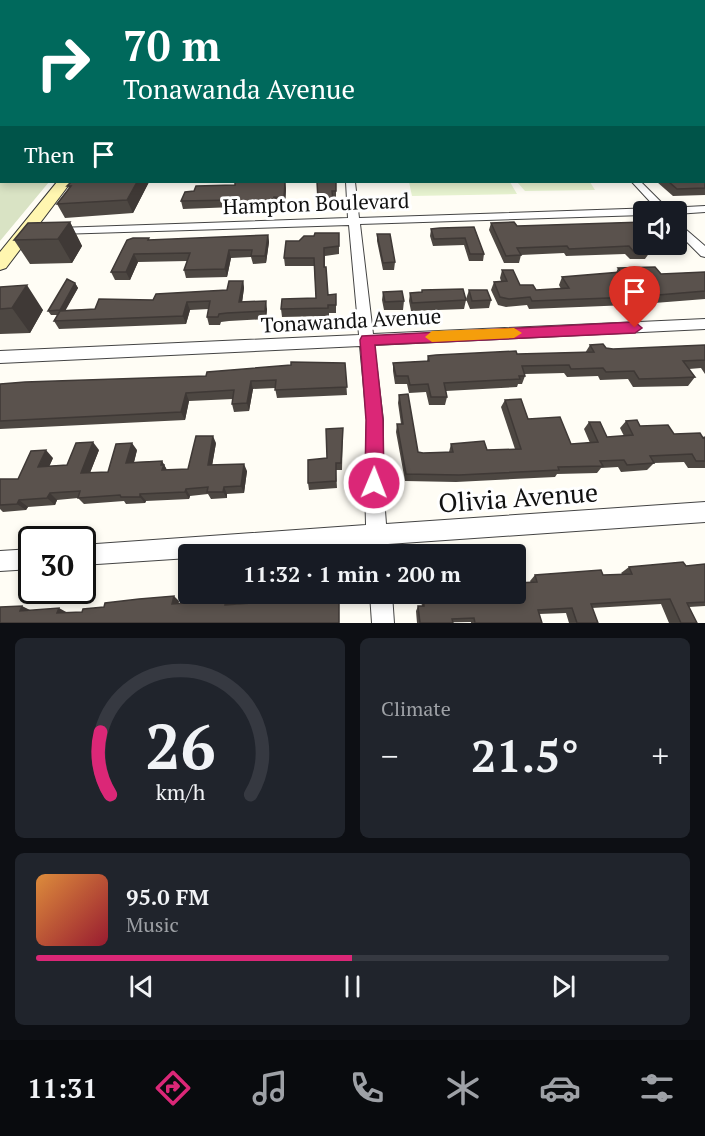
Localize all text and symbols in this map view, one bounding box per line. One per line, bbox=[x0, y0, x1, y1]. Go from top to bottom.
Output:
text: 70 m bbox=[123, 17, 221, 73]
icon: right bbox=[24, 24, 102, 102]
text: Tonawanda Avenue bbox=[123, 71, 355, 107]
icon: arrive bbox=[87, 138, 120, 171]
text: Then bbox=[24, 140, 75, 169]
street label: Hampton Boulevard bbox=[222, 186, 410, 220]
map controls bbox=[633, 201, 687, 255]
button: sound bbox=[633, 201, 687, 255]
pin bbox=[609, 266, 660, 328]
icon: arrive bbox=[618, 275, 651, 308]
street label: Tonawanda Avenue bbox=[260, 301, 442, 339]
position arrow bbox=[342, 451, 406, 515]
street label: Olivia Avenue bbox=[437, 474, 599, 520]
speed limit sign: 30 bbox=[18, 526, 96, 604]
text: 11:32 · 1 min · 200 m bbox=[243, 559, 461, 588]
text: Climate bbox=[381, 695, 451, 722]
text: 26 bbox=[145, 704, 215, 787]
text: 21.5° bbox=[471, 725, 579, 785]
text: − bbox=[381, 734, 399, 777]
text: + bbox=[651, 734, 669, 777]
text: km/h bbox=[155, 778, 205, 806]
text: 95.0 FM bbox=[126, 882, 209, 911]
text: Music bbox=[126, 911, 179, 938]
icon: previous bbox=[125, 970, 158, 1003]
icon: pause bbox=[336, 970, 369, 1003]
icon: next bbox=[547, 970, 580, 1003]
icon: directions bbox=[152, 1067, 194, 1109]
icon: music bbox=[249, 1067, 291, 1109]
icon: phone bbox=[346, 1067, 388, 1109]
icon: climate bbox=[442, 1067, 484, 1109]
icon: car bbox=[539, 1067, 581, 1109]
icon: filters bbox=[636, 1067, 678, 1109]
text: 11:31 bbox=[27, 1070, 98, 1106]

